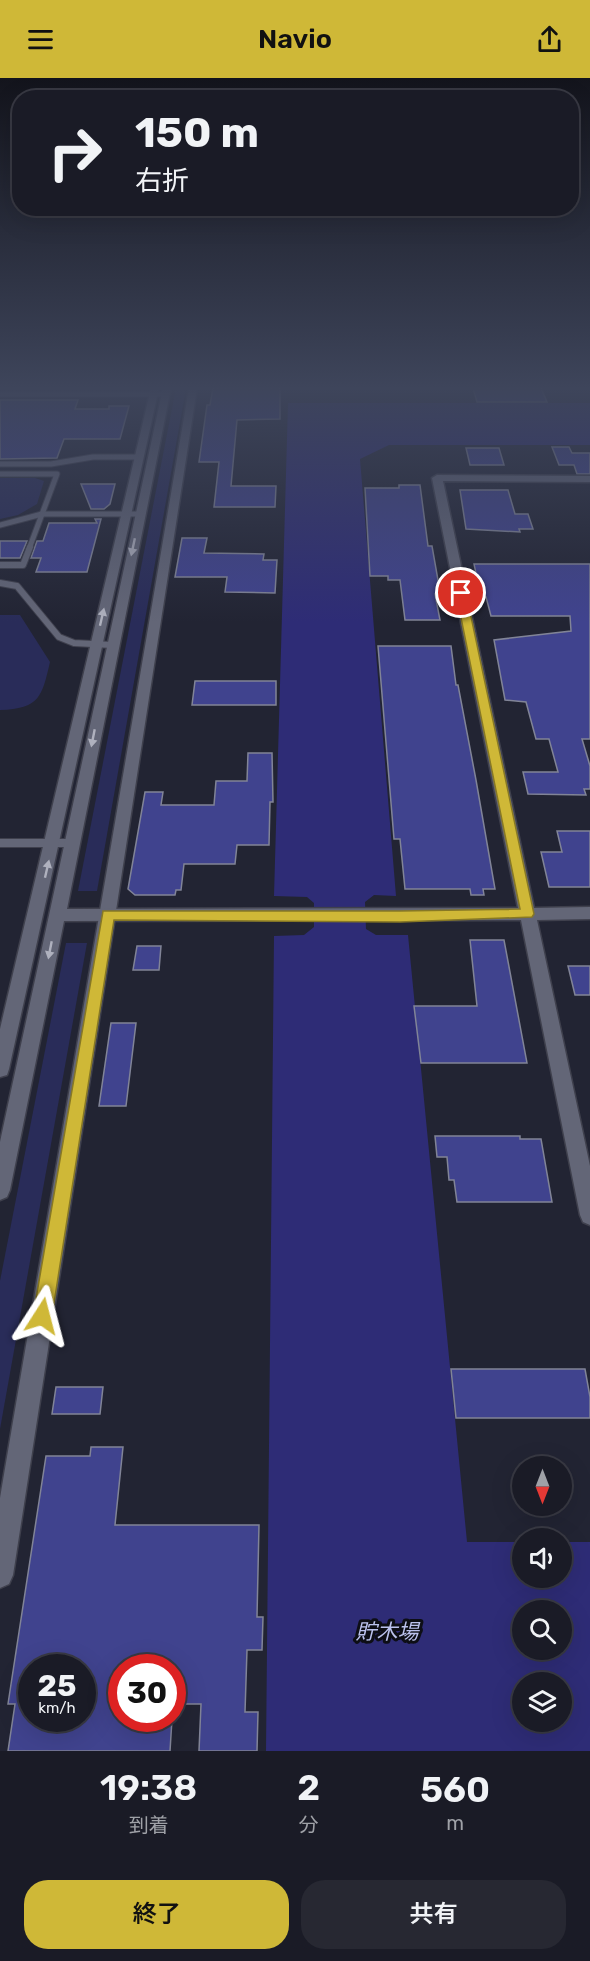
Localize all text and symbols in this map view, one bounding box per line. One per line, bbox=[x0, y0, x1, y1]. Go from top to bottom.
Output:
icon: menu bbox=[24, 23, 57, 56]
text: Navio bbox=[258, 23, 332, 55]
icon: share bbox=[533, 23, 566, 56]
text: 150 m bbox=[135, 108, 259, 158]
icon: right bbox=[36, 114, 114, 192]
text: 右折 bbox=[135, 165, 189, 197]
one-way arrow bbox=[128, 538, 137, 557]
pin bbox=[435, 567, 486, 618]
icon: arrive bbox=[444, 576, 477, 609]
one-way arrow bbox=[98, 608, 108, 626]
one-way arrow bbox=[88, 729, 97, 748]
one-way arrow bbox=[42, 860, 52, 878]
one-way arrow bbox=[45, 941, 54, 960]
position arrow bbox=[10, 1284, 74, 1348]
north arrow bbox=[512, 1456, 572, 1516]
map controls bbox=[512, 1456, 572, 1732]
button: sound bbox=[512, 1528, 572, 1588]
button: search bbox=[512, 1600, 572, 1660]
water label: 貯木場 bbox=[356, 1619, 420, 1644]
speed limit sign: 30 bbox=[108, 1654, 186, 1732]
text: 25 bbox=[38, 1668, 76, 1704]
button: layers bbox=[512, 1672, 572, 1732]
text: km/h bbox=[38, 1699, 76, 1717]
text: 19:38 bbox=[100, 1766, 197, 1809]
text: 2 bbox=[297, 1766, 320, 1809]
text: 560 bbox=[420, 1768, 490, 1811]
text: m bbox=[446, 1811, 464, 1835]
text: 到着 bbox=[129, 1813, 169, 1837]
text: 分 bbox=[299, 1813, 319, 1837]
button: 終了 bbox=[24, 1880, 289, 1949]
button: 共有 bbox=[301, 1880, 566, 1949]

